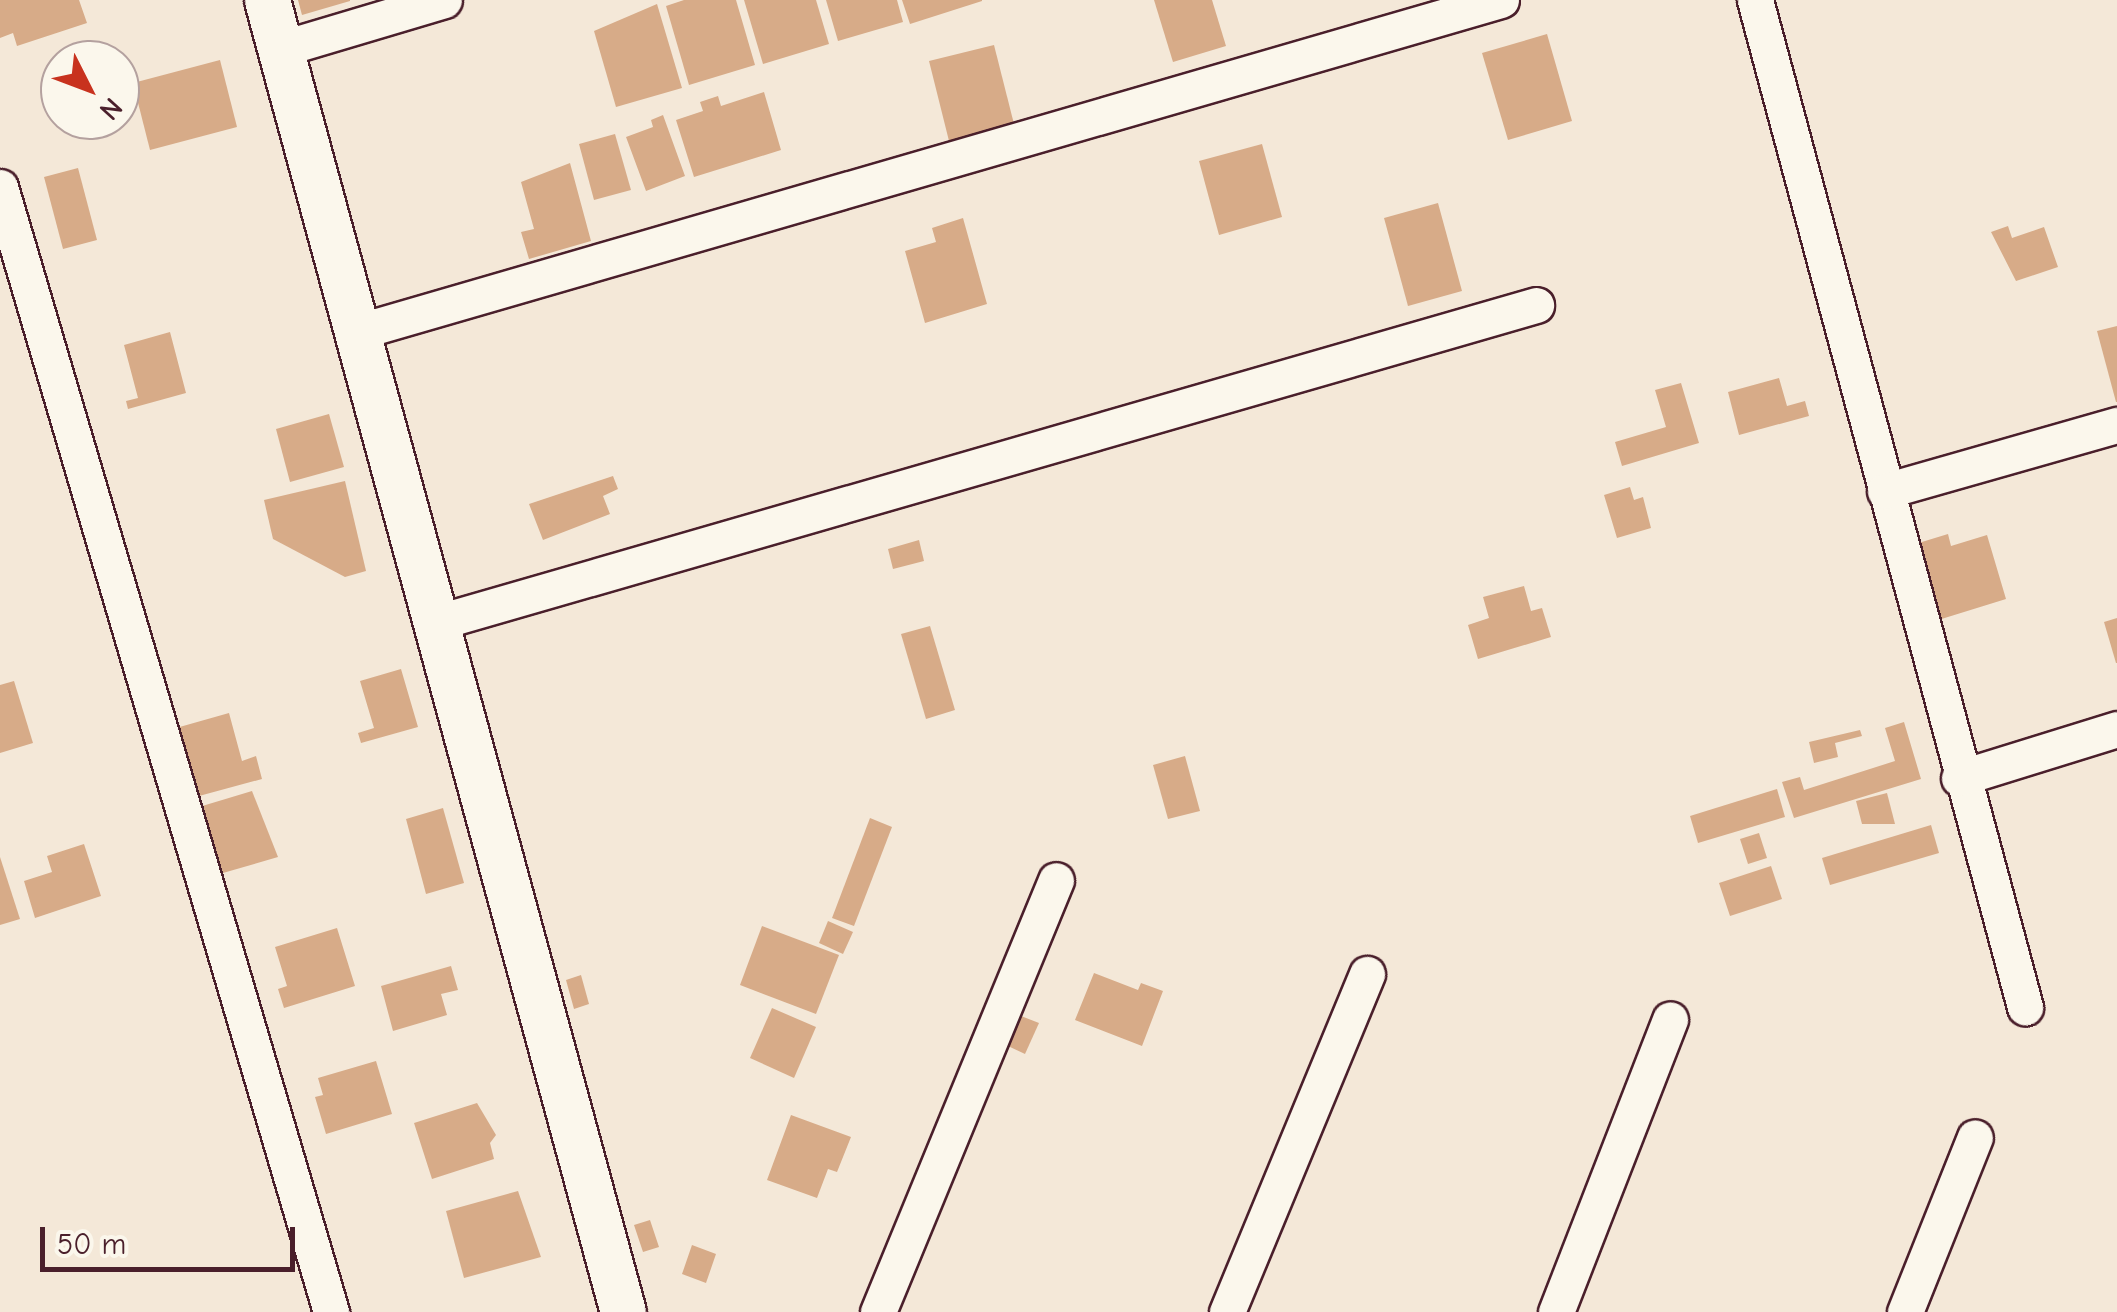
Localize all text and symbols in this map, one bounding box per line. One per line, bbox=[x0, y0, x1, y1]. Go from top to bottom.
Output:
north arrow bbox=[40, 40, 140, 140]
text: N bbox=[93, 91, 129, 126]
scale bar bbox=[45, 1207, 300, 1269]
text: 50 m bbox=[57, 1227, 126, 1262]

